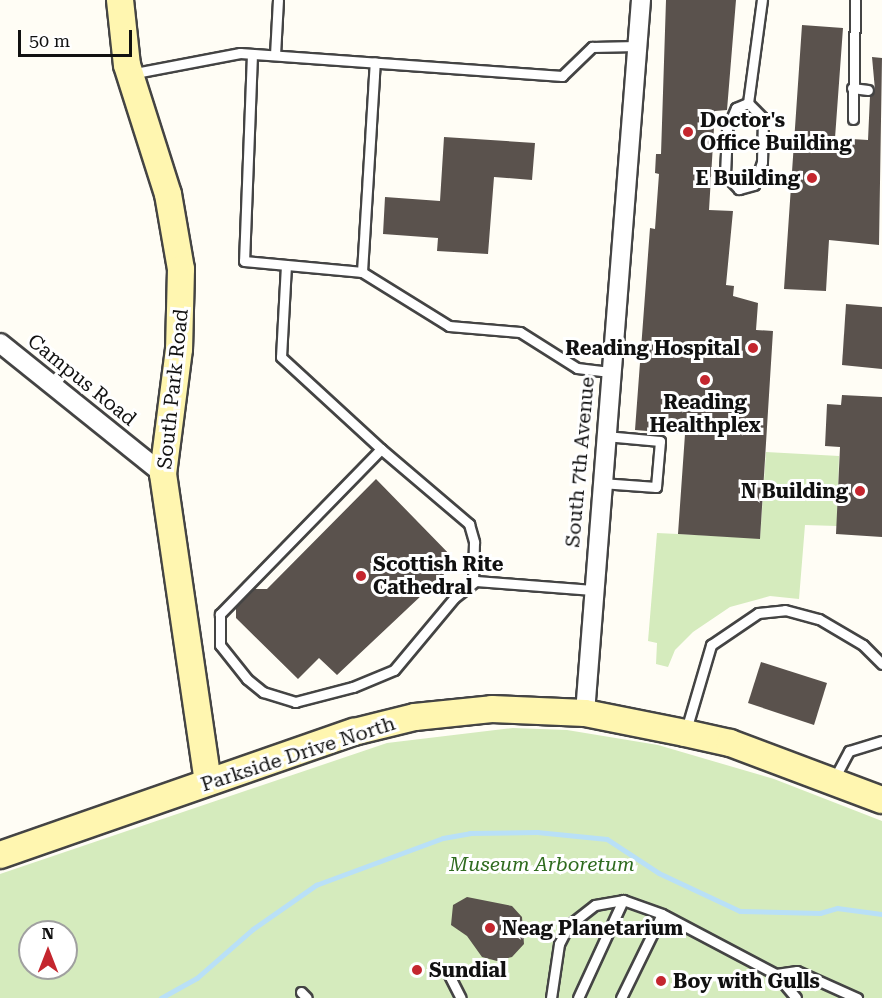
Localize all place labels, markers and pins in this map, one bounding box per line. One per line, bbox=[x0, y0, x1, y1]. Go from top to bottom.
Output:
place label: Doctor's Office Building bbox=[700, 108, 852, 155]
marker: Doctor's Office Building bbox=[681, 125, 695, 139]
place label: E Building bbox=[696, 166, 800, 190]
marker: E Building bbox=[805, 171, 819, 185]
place label: Reading Hospital bbox=[565, 336, 740, 360]
marker: Reading Hospital bbox=[744, 339, 762, 357]
marker: Reading Healthplex bbox=[698, 373, 712, 387]
place label: Reading Healthplex bbox=[650, 390, 760, 437]
place label: N Building bbox=[741, 479, 848, 503]
marker: N Building bbox=[853, 484, 867, 498]
place label: Scottish Rite Cathedral bbox=[373, 552, 503, 599]
marker: Scottish Rite Cathedral bbox=[354, 569, 368, 583]
place label: Neag Planetarium bbox=[502, 916, 683, 940]
marker: Neag Planetarium bbox=[483, 921, 497, 935]
place label: Sundial bbox=[429, 958, 507, 982]
marker: Sundial bbox=[410, 963, 424, 977]
place label: Boy with Gulls bbox=[673, 969, 820, 993]
marker: Boy with Gulls bbox=[654, 974, 668, 988]

